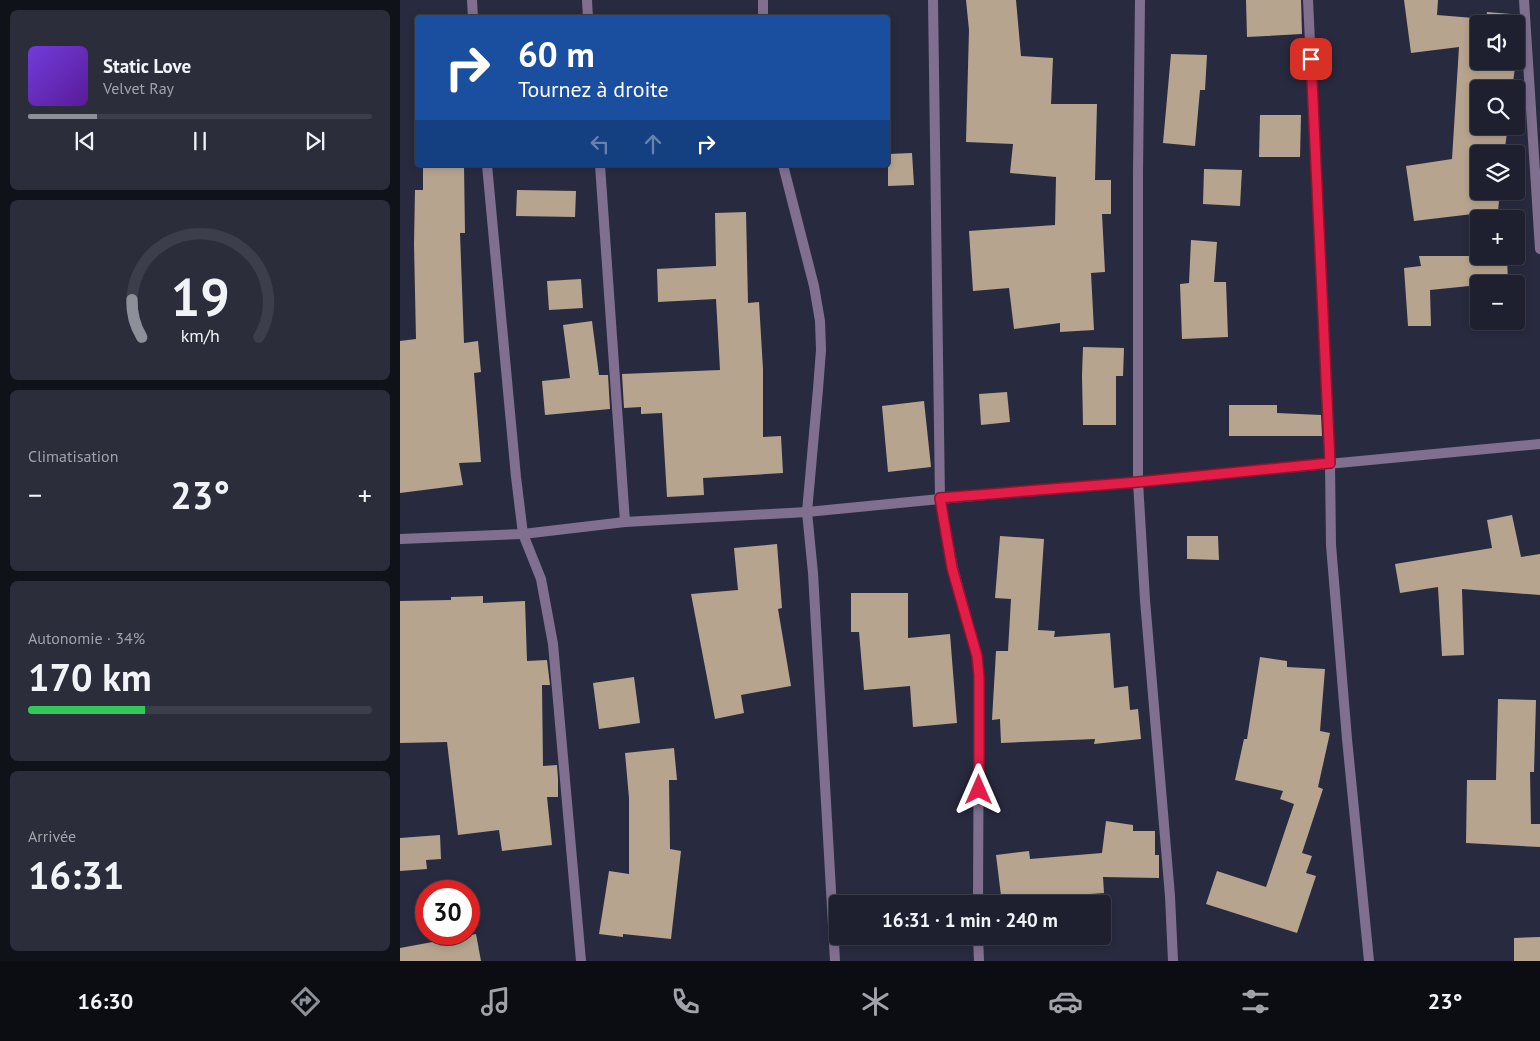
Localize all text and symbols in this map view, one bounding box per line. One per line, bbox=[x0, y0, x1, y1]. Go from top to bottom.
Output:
map controls bbox=[1470, 15, 1525, 330]
button: sound bbox=[1470, 15, 1525, 70]
text: 60 m bbox=[518, 31, 595, 77]
icon: right bbox=[435, 35, 500, 100]
pin bbox=[1290, 38, 1332, 80]
icon: arrive bbox=[1297, 45, 1325, 73]
text: Static Love bbox=[103, 54, 191, 78]
text: Tournez à droite bbox=[518, 75, 669, 103]
text: Velvet Ray bbox=[103, 78, 174, 98]
button: search bbox=[1470, 80, 1525, 135]
icon: previous bbox=[71, 127, 99, 155]
icon: pause bbox=[186, 127, 214, 155]
icon: next bbox=[301, 127, 329, 155]
icon: left bbox=[586, 130, 614, 158]
icon: ahead bbox=[639, 130, 667, 158]
icon: right bbox=[692, 130, 720, 158]
button: layers bbox=[1470, 145, 1525, 200]
button: + bbox=[1470, 210, 1525, 265]
text: 19 bbox=[171, 263, 229, 330]
button: − bbox=[1470, 275, 1525, 330]
text: km/h bbox=[180, 324, 220, 347]
text: Climatisation bbox=[28, 446, 118, 466]
text: 23° bbox=[170, 470, 230, 519]
text: − bbox=[28, 476, 42, 513]
text: + bbox=[358, 476, 372, 513]
text: Autonomie · 34% bbox=[28, 628, 145, 648]
text: 170 km bbox=[28, 652, 152, 701]
position arrow bbox=[952, 763, 1004, 815]
text: Arrivée bbox=[28, 826, 76, 846]
text: 16:31 bbox=[28, 850, 124, 899]
speed limit sign: 30 bbox=[415, 880, 480, 945]
text: 16:31 · 1 min · 240 m bbox=[882, 908, 1058, 932]
icon: directions bbox=[288, 984, 323, 1019]
icon: music bbox=[478, 984, 513, 1019]
icon: phone bbox=[668, 984, 703, 1019]
icon: climate bbox=[858, 984, 893, 1019]
icon: car bbox=[1048, 984, 1083, 1019]
icon: filters bbox=[1238, 984, 1273, 1019]
text: 16:30 bbox=[77, 987, 133, 1015]
text: 23° bbox=[1428, 987, 1462, 1015]

